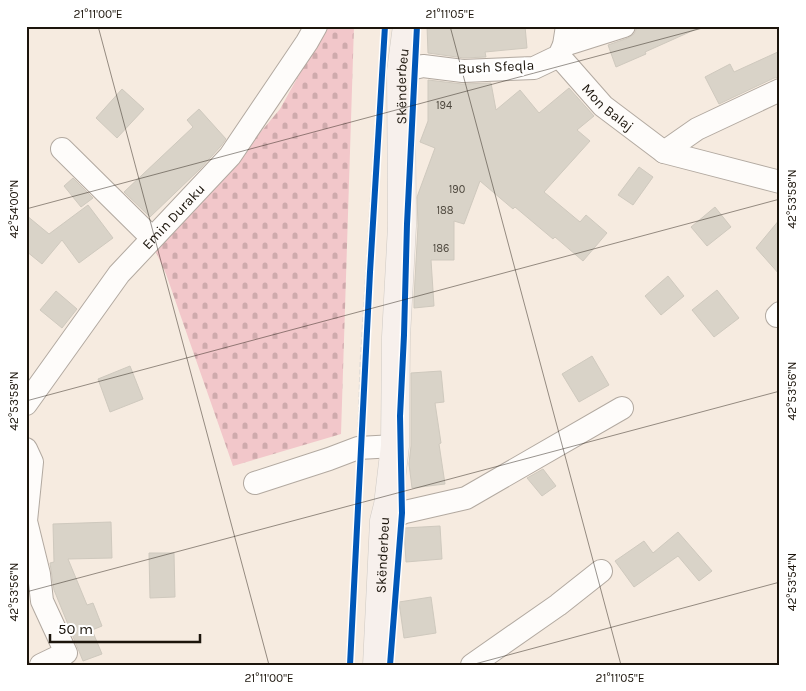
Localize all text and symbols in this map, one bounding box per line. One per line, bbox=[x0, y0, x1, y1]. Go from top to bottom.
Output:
text: 21°11'00"E bbox=[73, 7, 123, 21]
text: 21°11'05"E bbox=[426, 7, 474, 21]
street label: Skënderbeu bbox=[392, 47, 412, 125]
street label: Bush Sfeqla bbox=[457, 57, 535, 77]
street label: Mon Balaj bbox=[578, 80, 637, 135]
house number: 194 bbox=[436, 99, 452, 112]
text: 42°53'58"N bbox=[785, 169, 799, 229]
text: 42°54'00"N bbox=[7, 180, 21, 238]
street label: Emin Duraku bbox=[138, 180, 208, 253]
house number: 190 bbox=[449, 183, 465, 196]
house number: 188 bbox=[436, 204, 454, 217]
house number: 186 bbox=[433, 242, 449, 255]
text: 42°53'56"N bbox=[785, 362, 799, 420]
text: 42°53'58"N bbox=[7, 371, 21, 431]
street label: Skënderbeu bbox=[372, 516, 393, 594]
text: 42°53'54"N bbox=[785, 553, 799, 611]
text: 42°53'56"N bbox=[7, 563, 21, 621]
scale bar bbox=[50, 611, 200, 643]
text: 50 m bbox=[58, 620, 93, 638]
text: 21°11'00"E bbox=[244, 671, 294, 685]
text: 21°11'05"E bbox=[596, 671, 644, 685]

